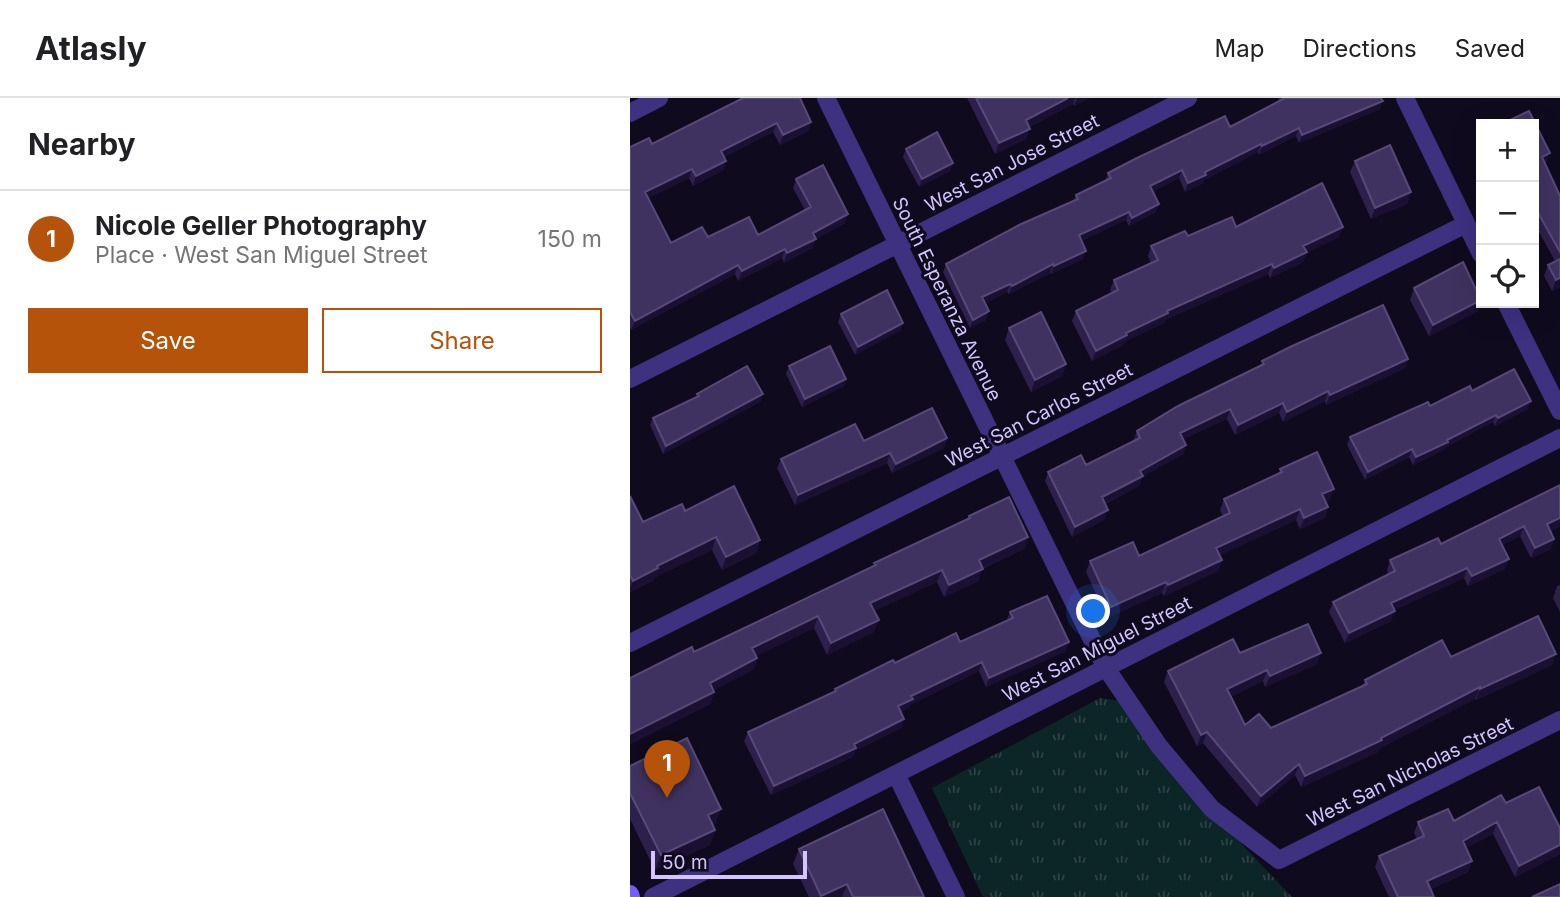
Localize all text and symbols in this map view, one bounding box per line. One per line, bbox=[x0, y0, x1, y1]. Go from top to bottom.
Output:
text: Atlasly bbox=[35, 28, 147, 68]
text: Map bbox=[1215, 34, 1264, 63]
text: Directions bbox=[1302, 34, 1417, 63]
text: Saved bbox=[1455, 34, 1525, 63]
street label: West San Jose Street bbox=[921, 109, 1103, 217]
map controls bbox=[1476, 119, 1539, 308]
button: + bbox=[1476, 119, 1539, 182]
text: Nearby bbox=[28, 126, 136, 162]
button: − bbox=[1476, 182, 1539, 245]
street label: South Esperanza Avenue bbox=[888, 193, 1006, 405]
text: Nicole Geller Photography bbox=[95, 210, 427, 241]
text: 1 bbox=[46, 225, 56, 253]
text: 150 m bbox=[538, 225, 602, 253]
text: Place · West San Miguel Street bbox=[95, 241, 427, 269]
button: locate bbox=[1476, 245, 1539, 308]
button: Save bbox=[28, 308, 308, 373]
button: Share bbox=[322, 308, 602, 373]
street label: West San Carlos Street bbox=[942, 358, 1136, 472]
street label: West San Miguel Street bbox=[999, 591, 1195, 707]
your location bbox=[1076, 594, 1110, 628]
street label: West San Nicholas Street bbox=[1303, 712, 1517, 832]
pin: 1 bbox=[644, 740, 690, 798]
scale bar bbox=[651, 848, 807, 880]
text: 50 m bbox=[662, 851, 708, 874]

